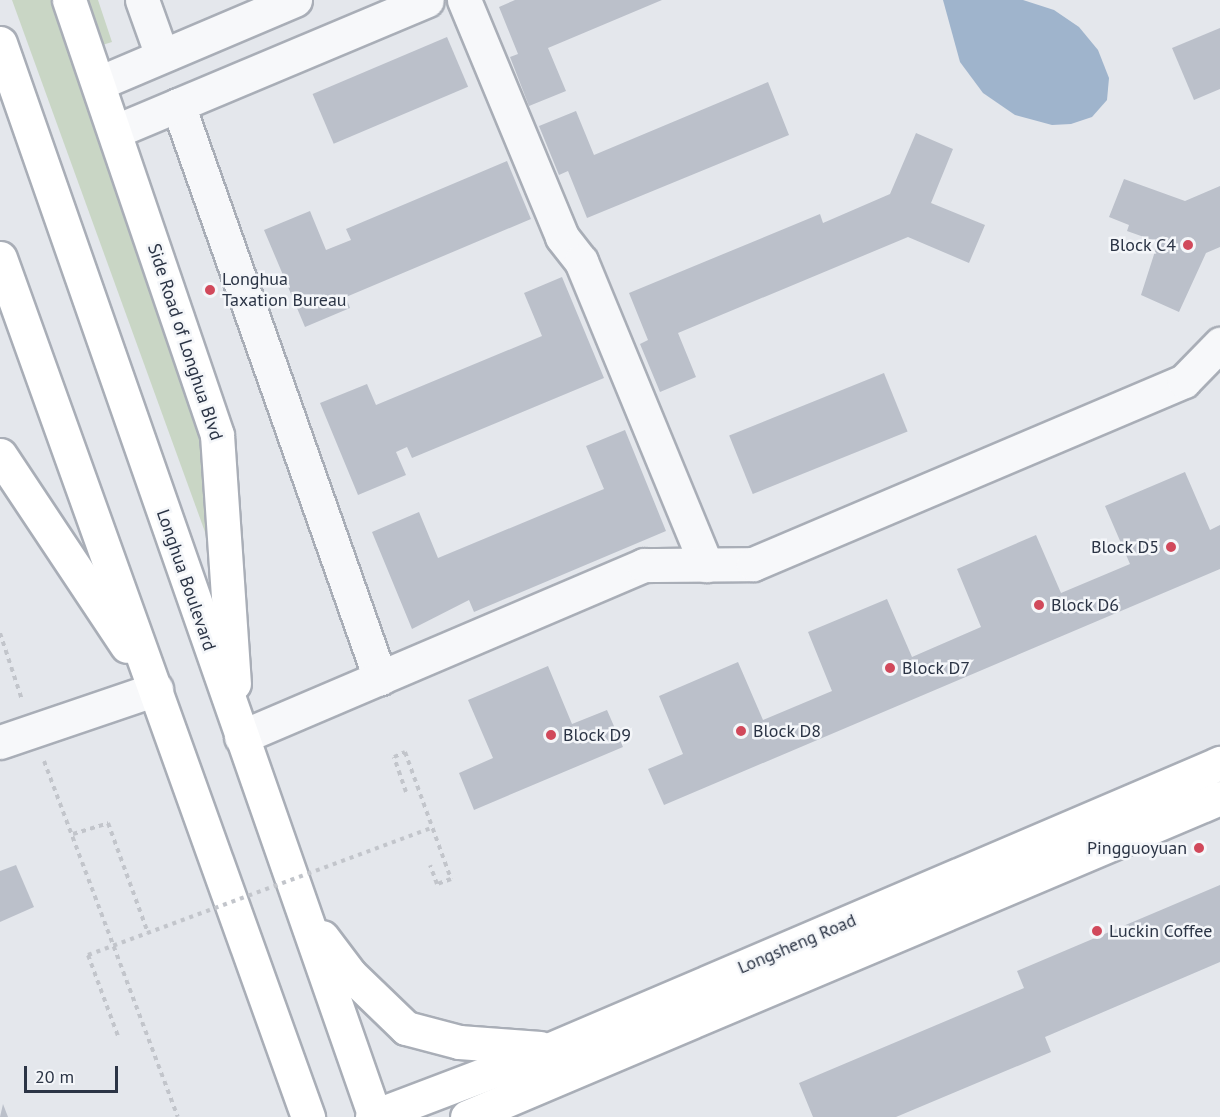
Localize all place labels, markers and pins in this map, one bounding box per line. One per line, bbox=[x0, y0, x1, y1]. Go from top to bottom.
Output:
place label: Block C4 bbox=[1109, 234, 1176, 256]
marker: Block C4 bbox=[1181, 238, 1195, 252]
place label: Longhua Taxation Bureau bbox=[222, 269, 347, 312]
marker: Longhua Taxation Bureau bbox=[203, 283, 217, 297]
place label: Block D5 bbox=[1090, 536, 1159, 558]
marker: Block D5 bbox=[1164, 540, 1178, 554]
place label: Block D6 bbox=[1051, 594, 1120, 616]
marker: Block D6 bbox=[1032, 598, 1046, 612]
place label: Block D7 bbox=[902, 657, 971, 679]
marker: Block D7 bbox=[883, 661, 897, 675]
place label: Block D8 bbox=[753, 720, 822, 742]
place label: Block D9 bbox=[563, 724, 632, 746]
marker: Block D8 bbox=[734, 724, 748, 738]
marker: Block D9 bbox=[544, 728, 558, 742]
place label: Pingguoyuan bbox=[1087, 837, 1187, 859]
marker: Pingguoyuan bbox=[1192, 841, 1206, 855]
place label: Luckin Coffee bbox=[1109, 920, 1212, 942]
marker: Luckin Coffee bbox=[1090, 924, 1104, 938]

